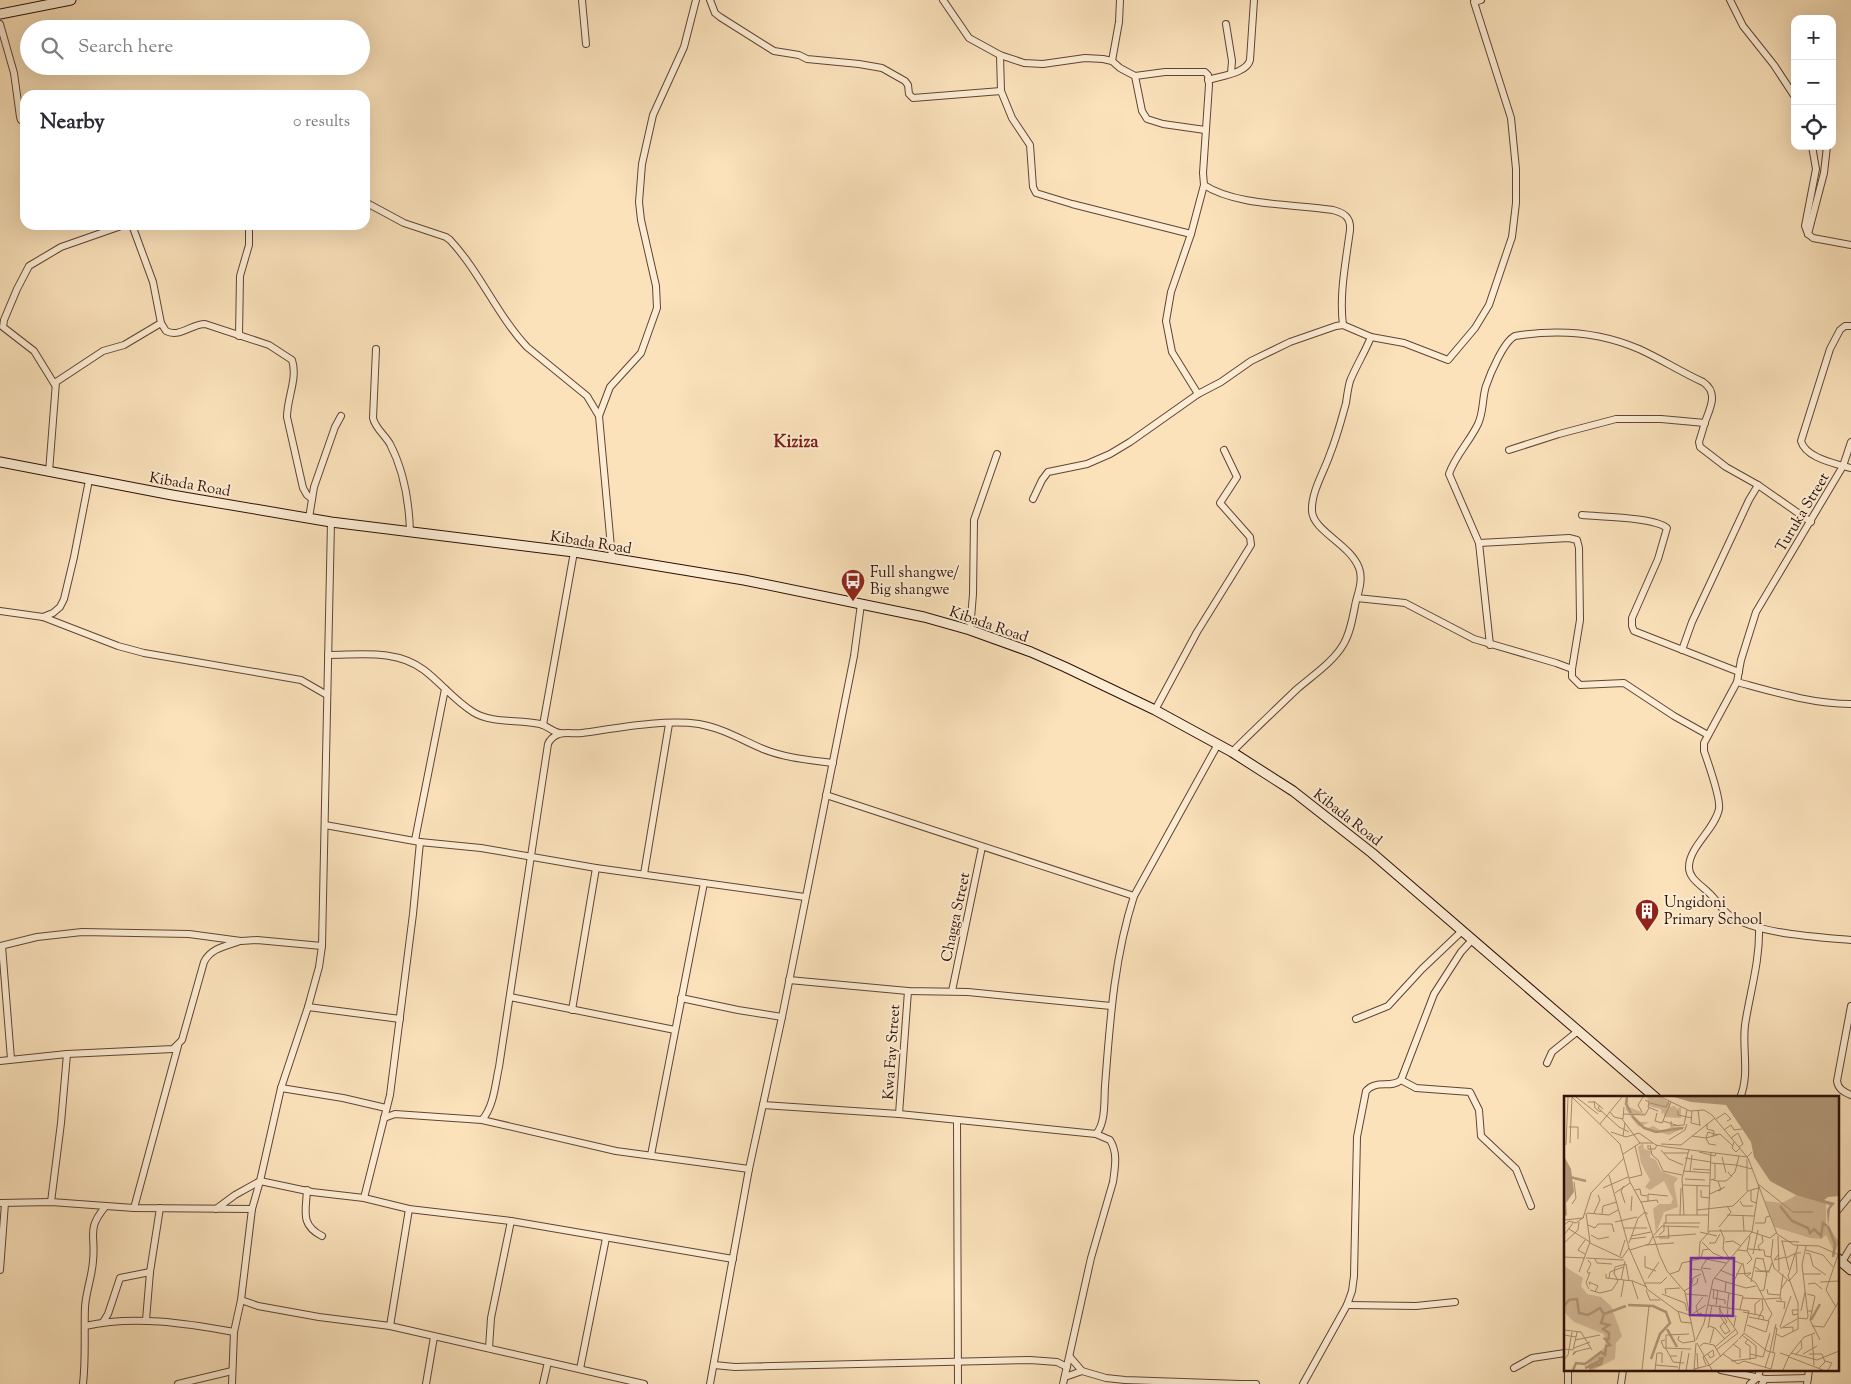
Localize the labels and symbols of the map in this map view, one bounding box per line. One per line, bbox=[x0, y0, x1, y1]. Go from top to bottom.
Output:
district label: Kiziza bbox=[773, 430, 819, 456]
street label: Kibada Road bbox=[147, 468, 233, 503]
street label: Turuka Street bbox=[1771, 469, 1835, 556]
street label: Kibada Road bbox=[549, 527, 634, 560]
place label: Full shangwe/ Big shangwe bbox=[870, 563, 959, 601]
bus stop icon: Full shangwe/ Big shangwe bbox=[840, 568, 866, 602]
street label: Kibada Road bbox=[946, 602, 1031, 649]
street label: Kibada Road bbox=[1308, 785, 1386, 852]
street label: Chagga Street bbox=[937, 871, 976, 964]
place label: Ungidoni Primary School bbox=[1664, 893, 1762, 931]
building icon: Ungidoni Primary School bbox=[1634, 898, 1660, 932]
street label: Kwa Fay Street bbox=[879, 1004, 906, 1101]
inset map bbox=[1564, 1096, 1838, 1372]

